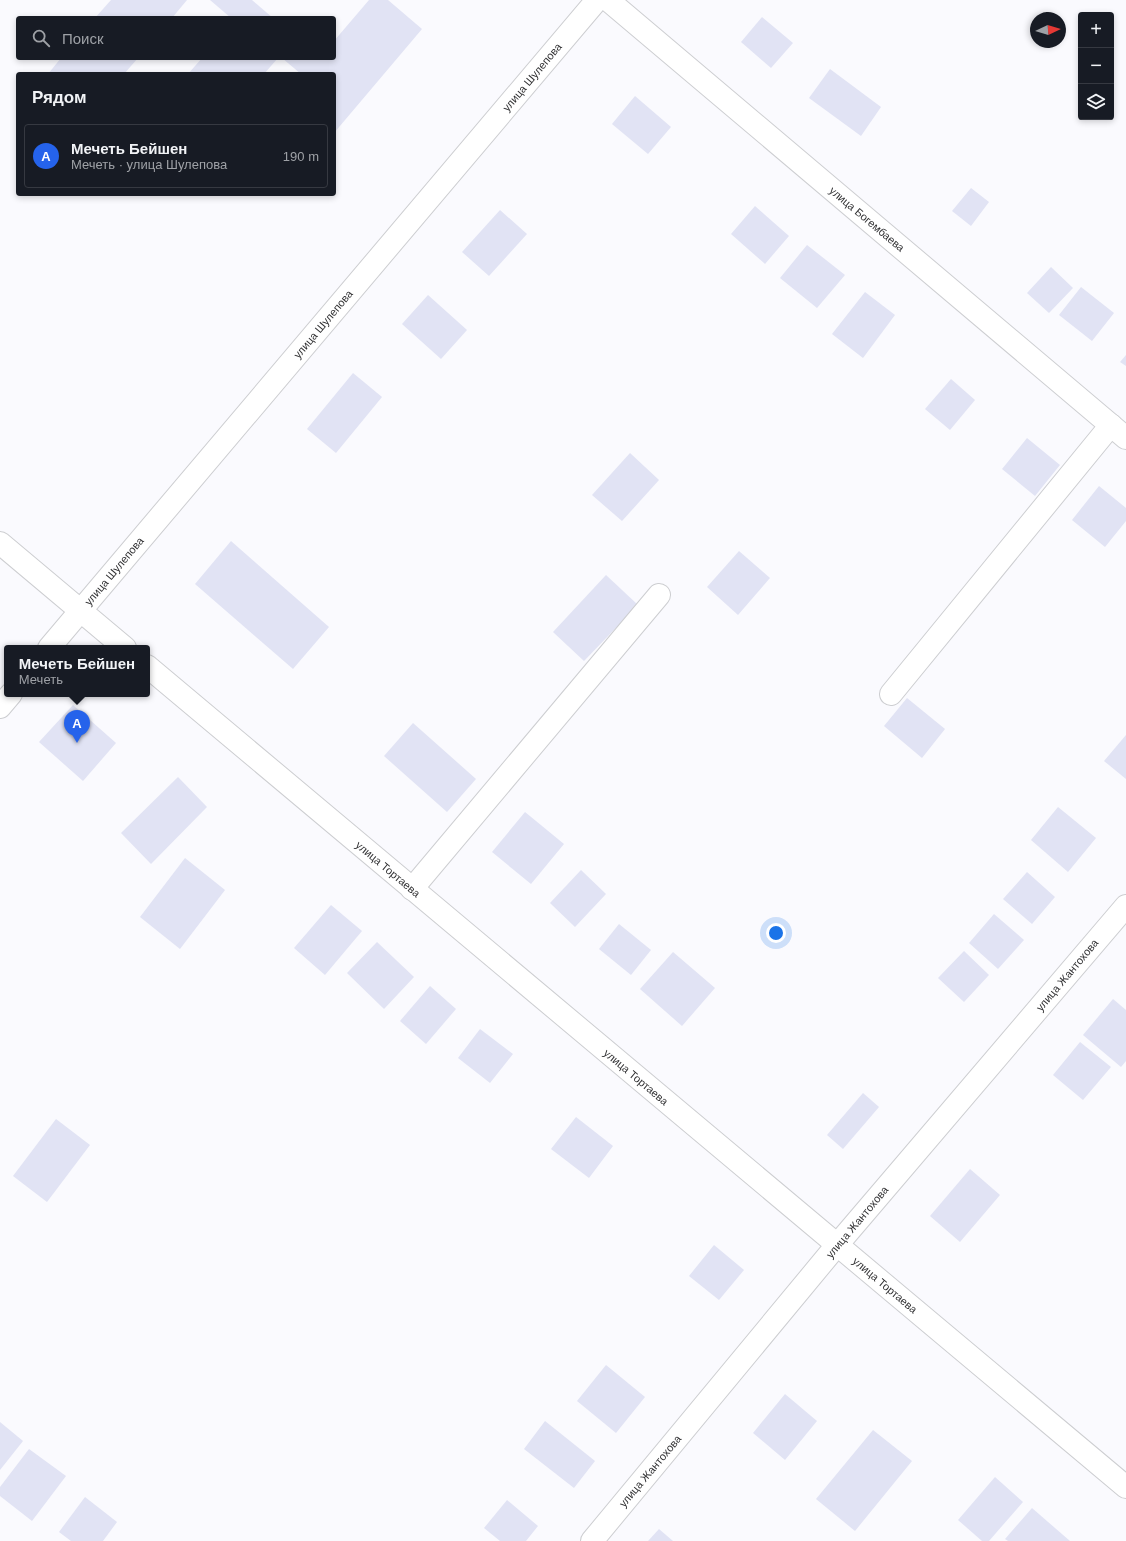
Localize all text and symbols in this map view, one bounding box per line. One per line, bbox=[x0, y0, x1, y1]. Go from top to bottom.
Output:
north arrow bbox=[1030, 12, 1066, 48]
map controls bbox=[1078, 12, 1114, 120]
button: + bbox=[1078, 12, 1114, 48]
search box bbox=[16, 16, 336, 60]
icon: search bbox=[30, 27, 52, 49]
text: Поиск bbox=[62, 30, 104, 47]
street label: улица Шулепова bbox=[500, 40, 565, 113]
button: − bbox=[1078, 48, 1114, 84]
button: layers bbox=[1078, 84, 1114, 120]
text: Рядом bbox=[32, 88, 87, 107]
text: Мечеть Бейшен bbox=[71, 140, 187, 157]
text: A bbox=[41, 149, 51, 164]
text: 190 m bbox=[283, 149, 319, 164]
text: Мечеть · улица Шулепова bbox=[71, 157, 227, 172]
street label: улица Богембаева bbox=[827, 184, 908, 254]
street label: улица Шулепова bbox=[291, 287, 356, 360]
street label: улица Шулепова bbox=[82, 534, 147, 607]
popup bbox=[4, 645, 150, 697]
text: Мечеть Бейшен bbox=[19, 655, 135, 672]
text: Мечеть bbox=[19, 672, 63, 687]
pin: A bbox=[64, 710, 90, 743]
street label: улица Тортаева bbox=[353, 839, 423, 900]
your location bbox=[766, 923, 786, 943]
street label: улица Жантохова bbox=[1033, 936, 1101, 1013]
street label: улица Тортаева bbox=[601, 1047, 671, 1108]
street label: улица Жантохова bbox=[823, 1183, 891, 1260]
street label: улица Тортаева bbox=[850, 1255, 920, 1316]
street label: улица Жантохова bbox=[616, 1432, 684, 1509]

